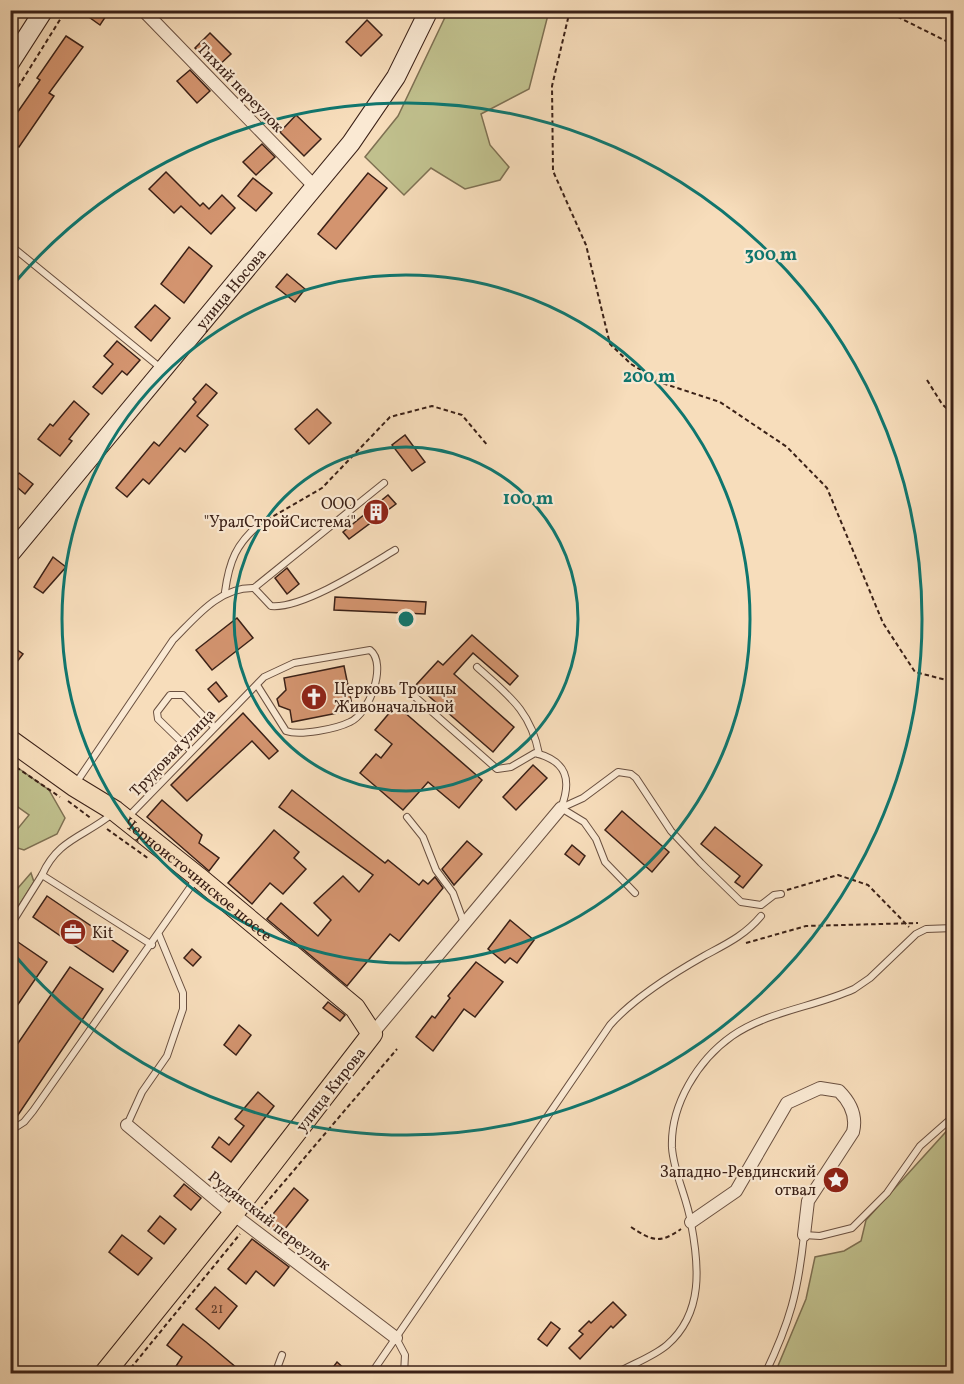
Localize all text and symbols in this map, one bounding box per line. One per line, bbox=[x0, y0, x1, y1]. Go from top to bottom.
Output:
street label: Тихий переулок bbox=[191, 39, 288, 138]
text: 300 m bbox=[745, 243, 797, 268]
street label: улица Носова bbox=[191, 244, 272, 335]
text: 200 m bbox=[623, 365, 675, 390]
text: 100 m bbox=[503, 487, 553, 512]
place label: ООО "УралСтройСистема" bbox=[204, 494, 356, 534]
building icon: ООО "УралСтройСистема" bbox=[361, 497, 391, 527]
centre of rings bbox=[396, 609, 416, 629]
place label: Церковь Троицы Живоначальной bbox=[334, 679, 456, 719]
church icon: Церковь Троицы Живоначальной bbox=[299, 682, 329, 712]
street label: Трудовая улица bbox=[126, 704, 221, 802]
street label: Черноисточинское шоссе bbox=[118, 813, 276, 947]
office icon: Kit bbox=[58, 917, 88, 947]
place label: Kit bbox=[92, 923, 114, 945]
street label: улица Кирова bbox=[291, 1043, 372, 1137]
place label: Западно-Ревдинский отвал bbox=[660, 1162, 816, 1202]
place icon: Западно-Ревдинский отвал bbox=[821, 1165, 851, 1195]
street label: Рудянский переулок bbox=[203, 1167, 335, 1277]
house number: 21 bbox=[211, 1300, 223, 1319]

